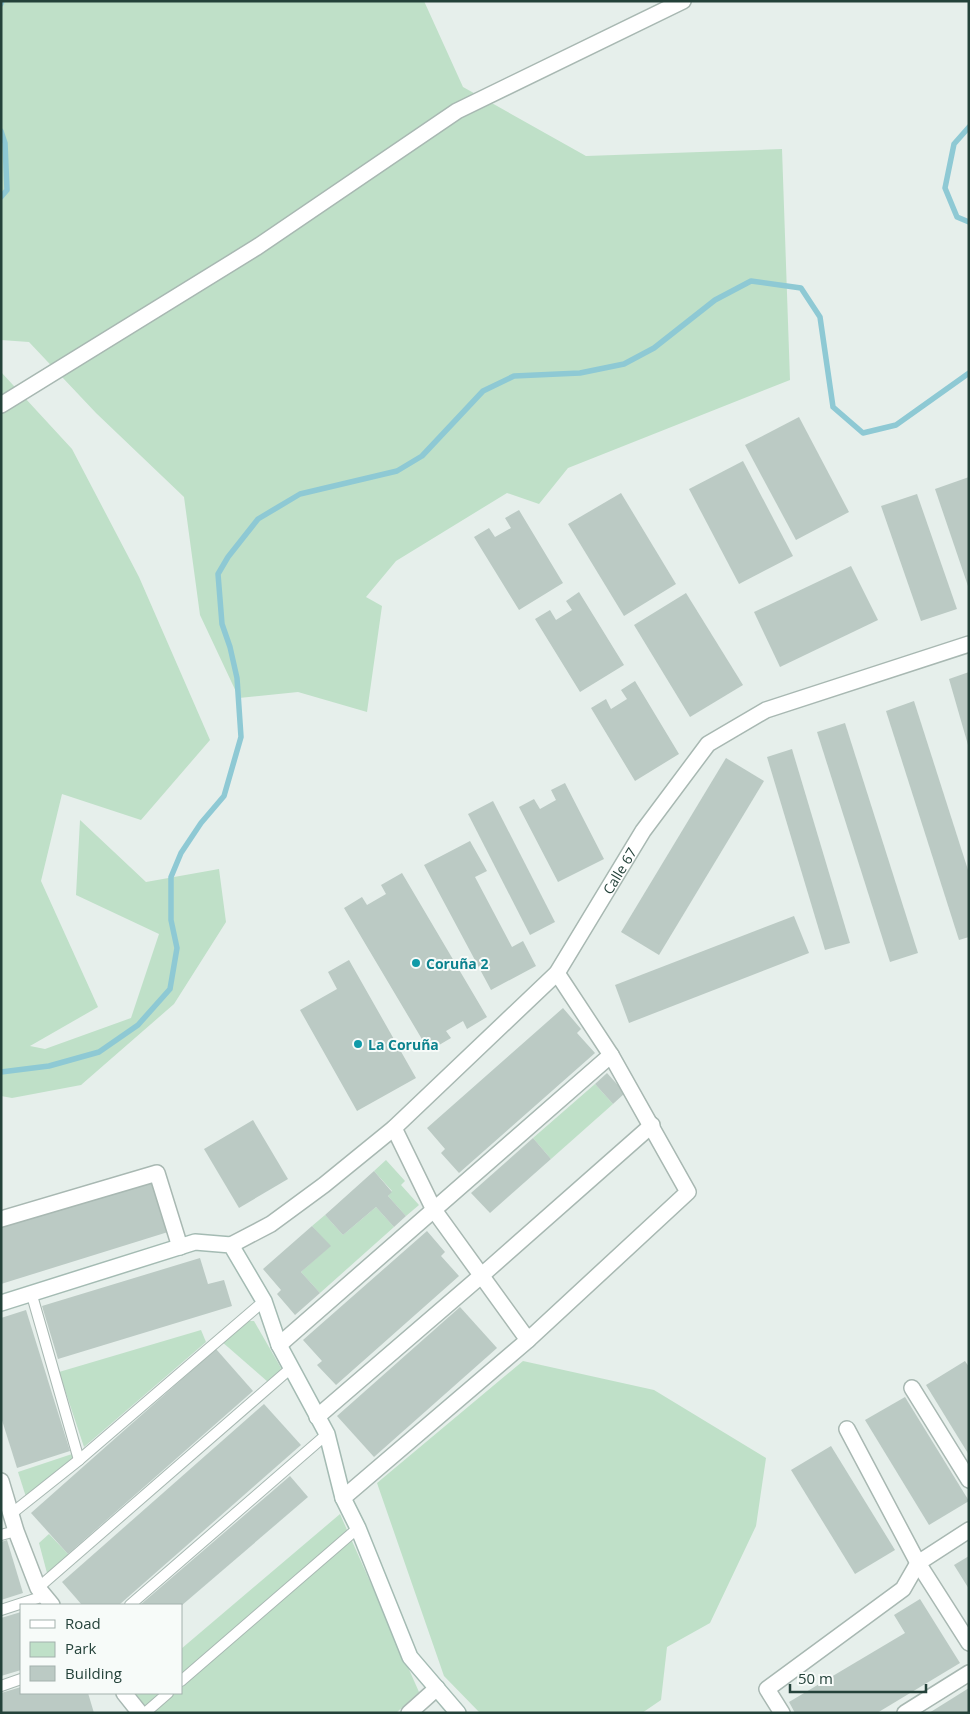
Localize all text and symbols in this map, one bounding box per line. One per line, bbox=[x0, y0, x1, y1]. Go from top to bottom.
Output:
street label: Calle 67 bbox=[598, 844, 640, 897]
place label: Coruña 2 bbox=[426, 954, 488, 973]
marker: Coruña 2 bbox=[410, 957, 422, 969]
place label: La Coruña bbox=[368, 1035, 439, 1054]
marker: La Coruña bbox=[352, 1038, 364, 1050]
legend bbox=[20, 1604, 182, 1694]
text: Road bbox=[65, 1613, 101, 1633]
text: Park bbox=[65, 1638, 96, 1658]
scale bar bbox=[790, 1662, 926, 1694]
text: Building bbox=[65, 1663, 122, 1683]
text: 50 m bbox=[798, 1668, 833, 1688]

